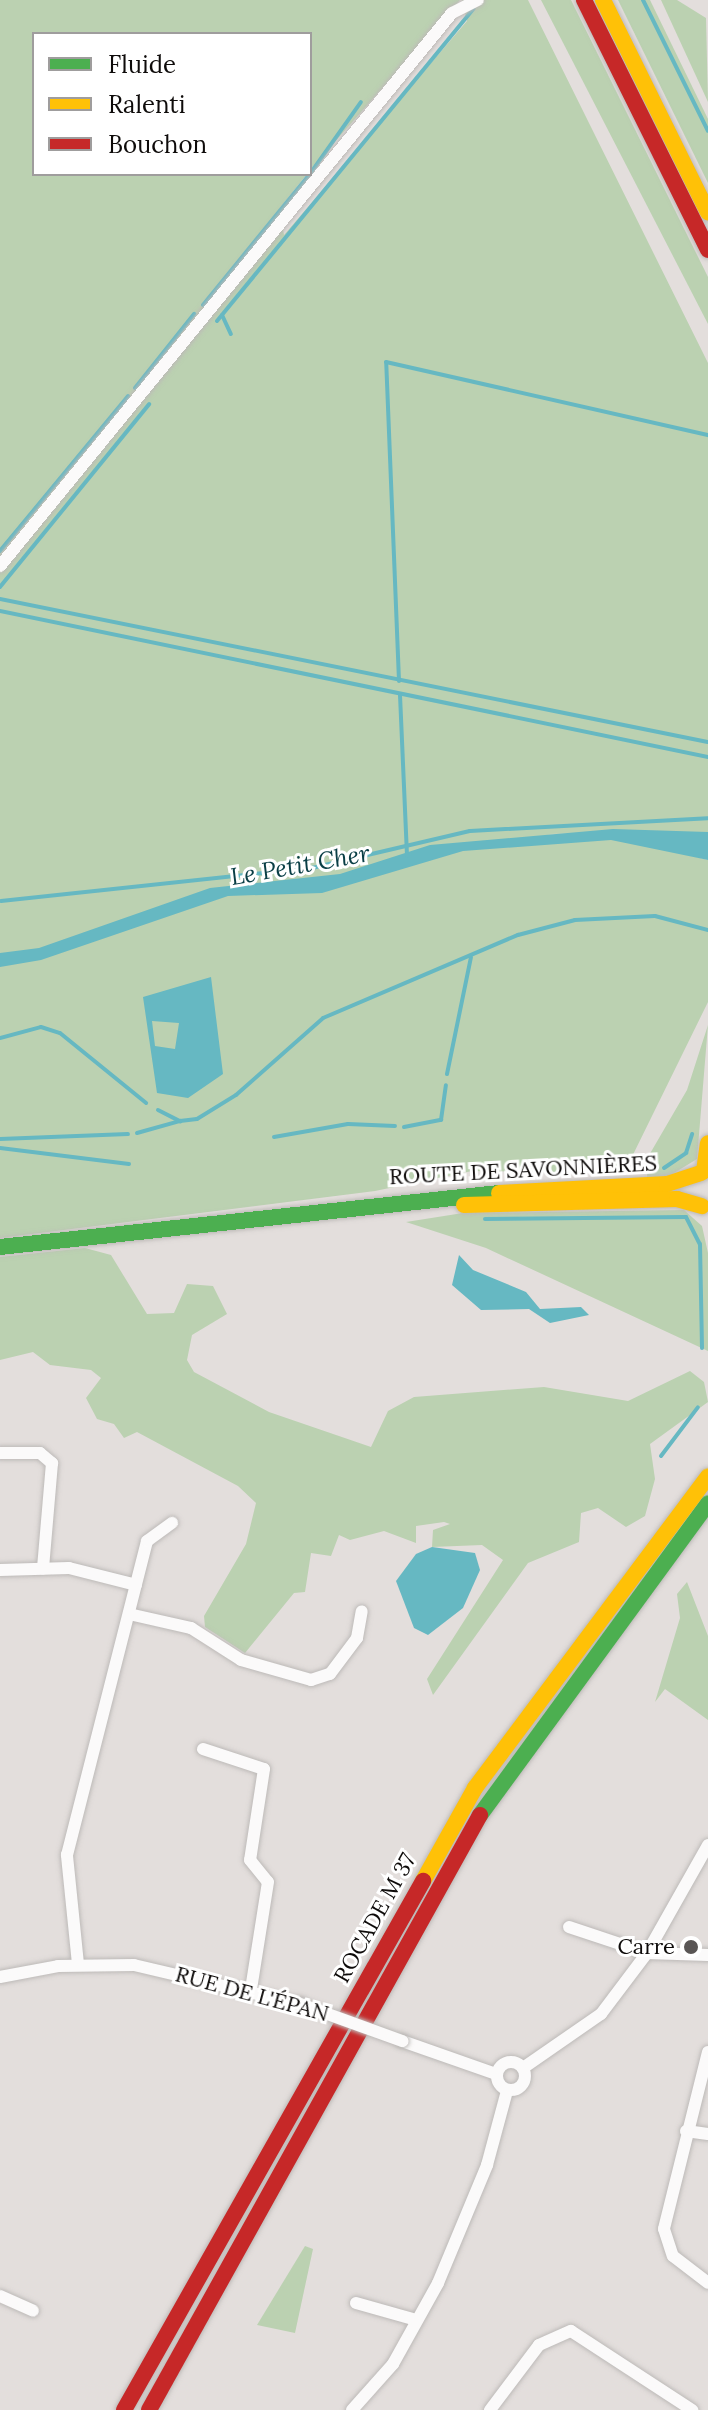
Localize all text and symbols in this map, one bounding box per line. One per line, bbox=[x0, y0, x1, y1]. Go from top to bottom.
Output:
legend bbox=[32, 32, 312, 176]
text: Fluide bbox=[108, 49, 176, 80]
text: Ralenti bbox=[108, 89, 185, 120]
text: Bouchon bbox=[108, 129, 207, 160]
water label: Le Petit Cher bbox=[228, 839, 372, 891]
street label: ROUTE DE SAVONNIÈRES bbox=[388, 1150, 658, 1190]
street label: ROCADE M 37 bbox=[329, 1849, 421, 1987]
place label: Carre bbox=[617, 1934, 675, 1960]
marker: Carre bbox=[682, 1938, 700, 1956]
street label: RUE DE L'ÉPAN bbox=[172, 1961, 332, 2027]

